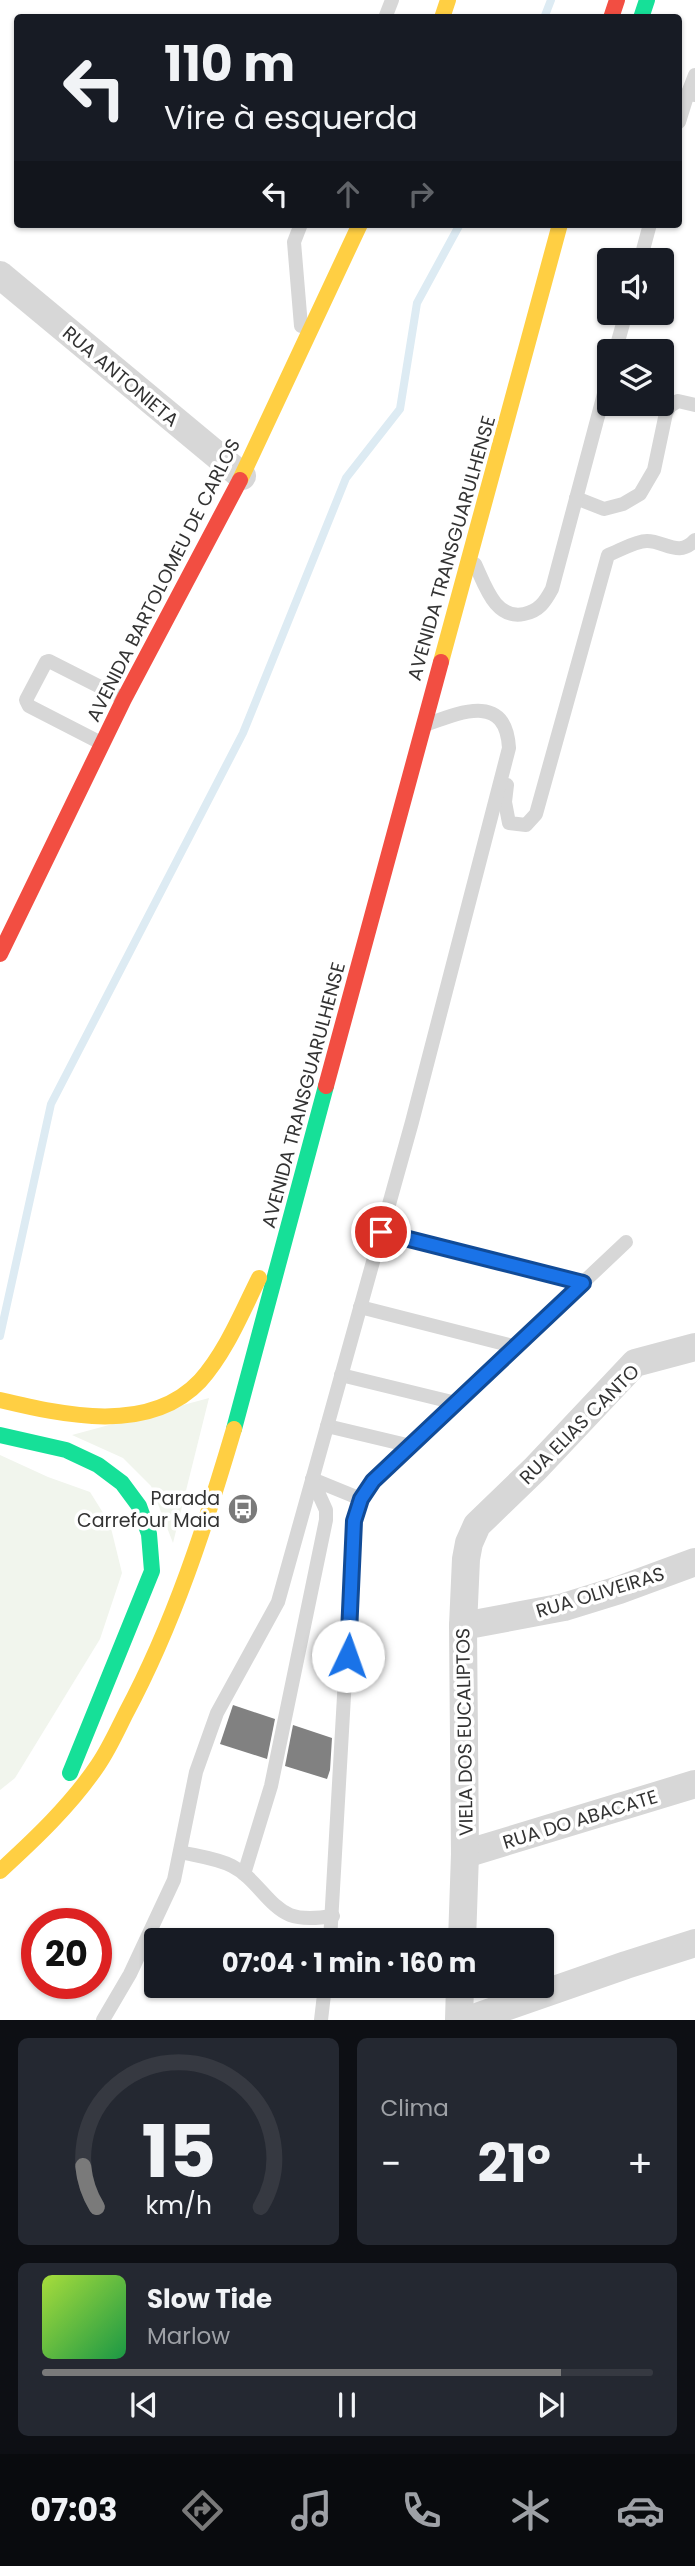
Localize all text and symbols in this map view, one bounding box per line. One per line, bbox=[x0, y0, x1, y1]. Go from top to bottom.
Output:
text: 110 m bbox=[164, 30, 295, 98]
icon: left bbox=[49, 42, 140, 133]
text: Vire à esquerda bbox=[164, 95, 418, 140]
icon: left bbox=[256, 175, 294, 213]
icon: ahead bbox=[329, 175, 367, 213]
icon: right bbox=[402, 175, 440, 213]
map controls bbox=[597, 248, 674, 416]
button: sound bbox=[597, 248, 674, 325]
street label: RUA ANTONIETA bbox=[57, 320, 185, 433]
button: layers bbox=[597, 339, 674, 416]
street label: AVENIDA TRANSGUARULHENSE bbox=[401, 413, 502, 684]
street label: AVENIDA BARTOLOMEU DE CARLOS bbox=[80, 434, 247, 727]
street label: AVENIDA TRANSGUARULHENSE bbox=[255, 959, 352, 1231]
pin bbox=[351, 1202, 411, 1262]
icon: arrive bbox=[362, 1213, 400, 1251]
street label: RUA ELIAS CANTO bbox=[513, 1358, 645, 1490]
place label: Parada Carrefour Maia bbox=[77, 1485, 220, 1534]
bus stop icon: Parada Carrefour Maia bbox=[226, 1492, 260, 1526]
street label: RUA OLIVEIRAS bbox=[533, 1560, 668, 1625]
position arrow bbox=[311, 1619, 385, 1693]
street label: VIELA DOS EUCALIPTOS bbox=[449, 1628, 480, 1836]
street label: RUA DO ABACATE bbox=[499, 1783, 661, 1856]
speed limit sign: 20 bbox=[21, 1908, 112, 1999]
text: 07:04 · 1 min · 160 m bbox=[222, 1945, 476, 1981]
text: Clima bbox=[381, 2092, 449, 2124]
text: 15 bbox=[141, 2102, 216, 2203]
text: 21° bbox=[478, 2127, 551, 2200]
text: − bbox=[381, 2137, 401, 2190]
text: + bbox=[627, 2137, 653, 2190]
text: km/h bbox=[145, 2188, 212, 2223]
text: Slow Tide bbox=[147, 2281, 272, 2317]
text: Marlow bbox=[147, 2320, 230, 2352]
icon: previous bbox=[125, 2386, 163, 2424]
icon: pause bbox=[328, 2386, 366, 2424]
icon: next bbox=[532, 2386, 570, 2424]
icon: directions bbox=[178, 2486, 227, 2535]
icon: music bbox=[287, 2486, 336, 2535]
icon: phone bbox=[397, 2486, 446, 2535]
icon: climate bbox=[506, 2486, 555, 2535]
icon: car bbox=[616, 2486, 665, 2535]
text: 07:03 bbox=[30, 2487, 118, 2532]

